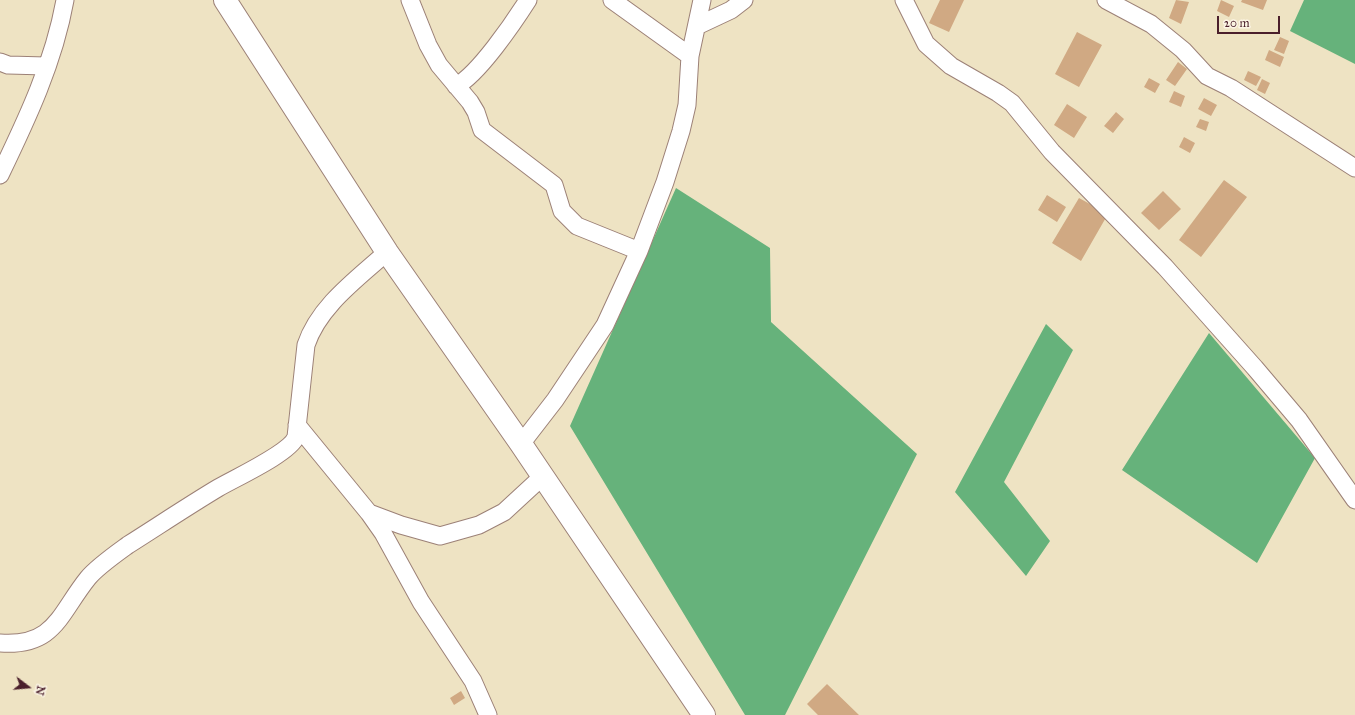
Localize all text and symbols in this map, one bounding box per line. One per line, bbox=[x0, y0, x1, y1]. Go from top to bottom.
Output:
scale bar bbox=[1219, 8, 1282, 34]
text: 20 m bbox=[1224, 16, 1250, 30]
north arrow bbox=[8, 667, 48, 707]
text: N bbox=[32, 684, 48, 697]

